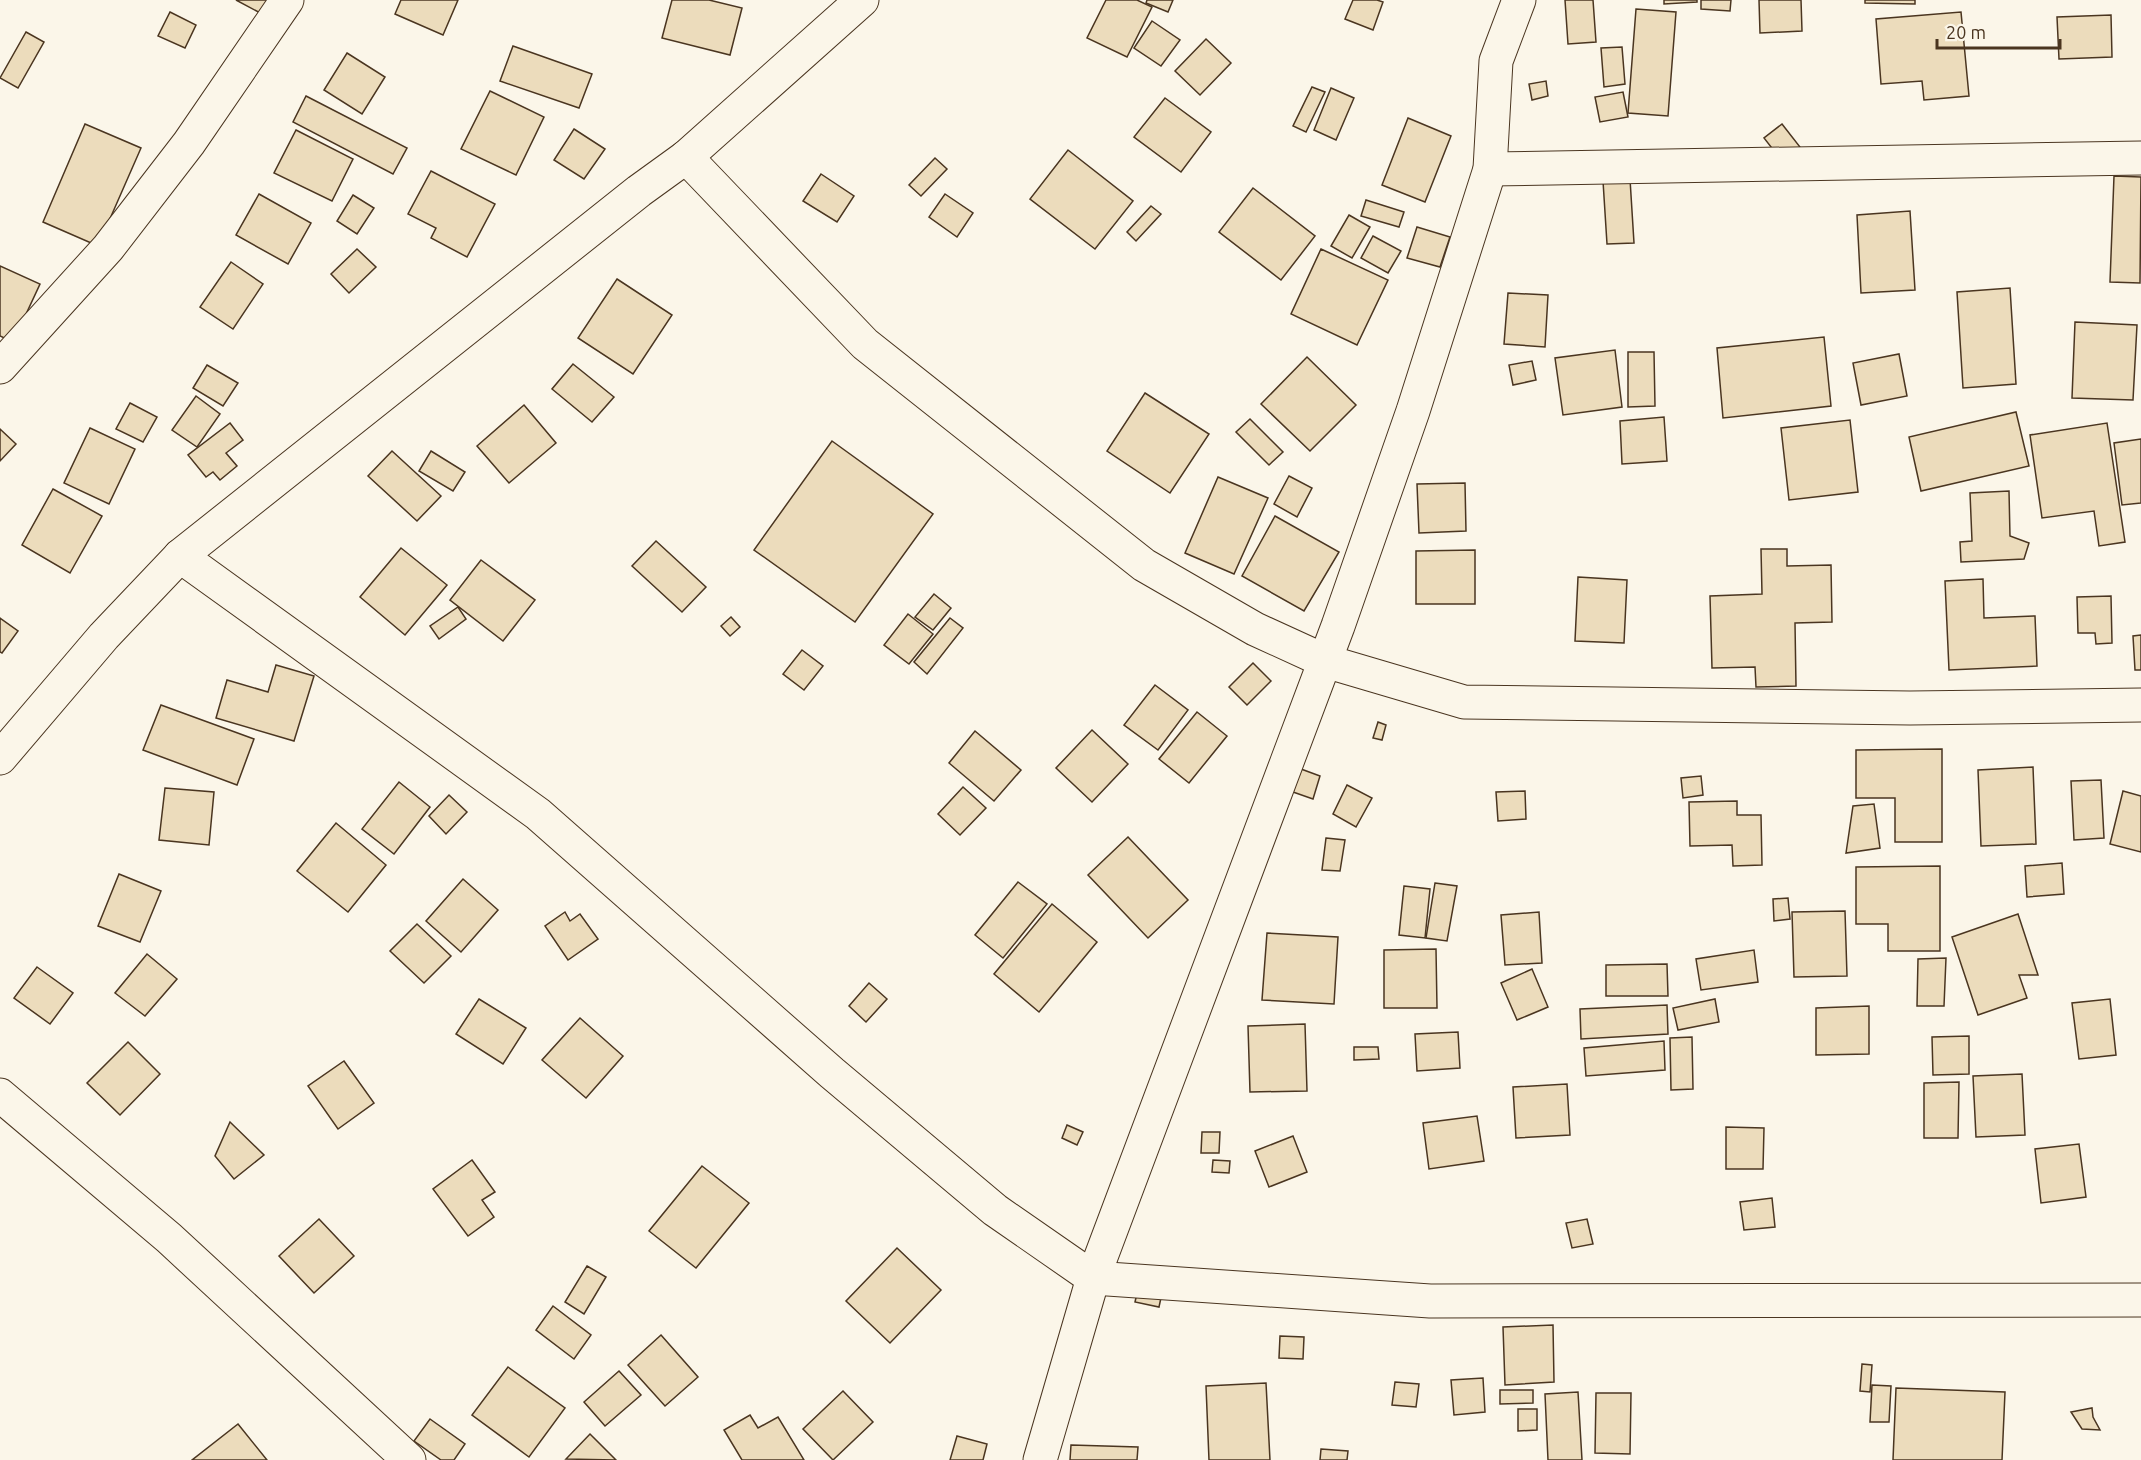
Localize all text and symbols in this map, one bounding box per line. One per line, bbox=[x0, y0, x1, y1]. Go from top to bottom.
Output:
scale bar bbox=[1937, 12, 2060, 50]
text: 20 m bbox=[1946, 22, 1986, 42]

